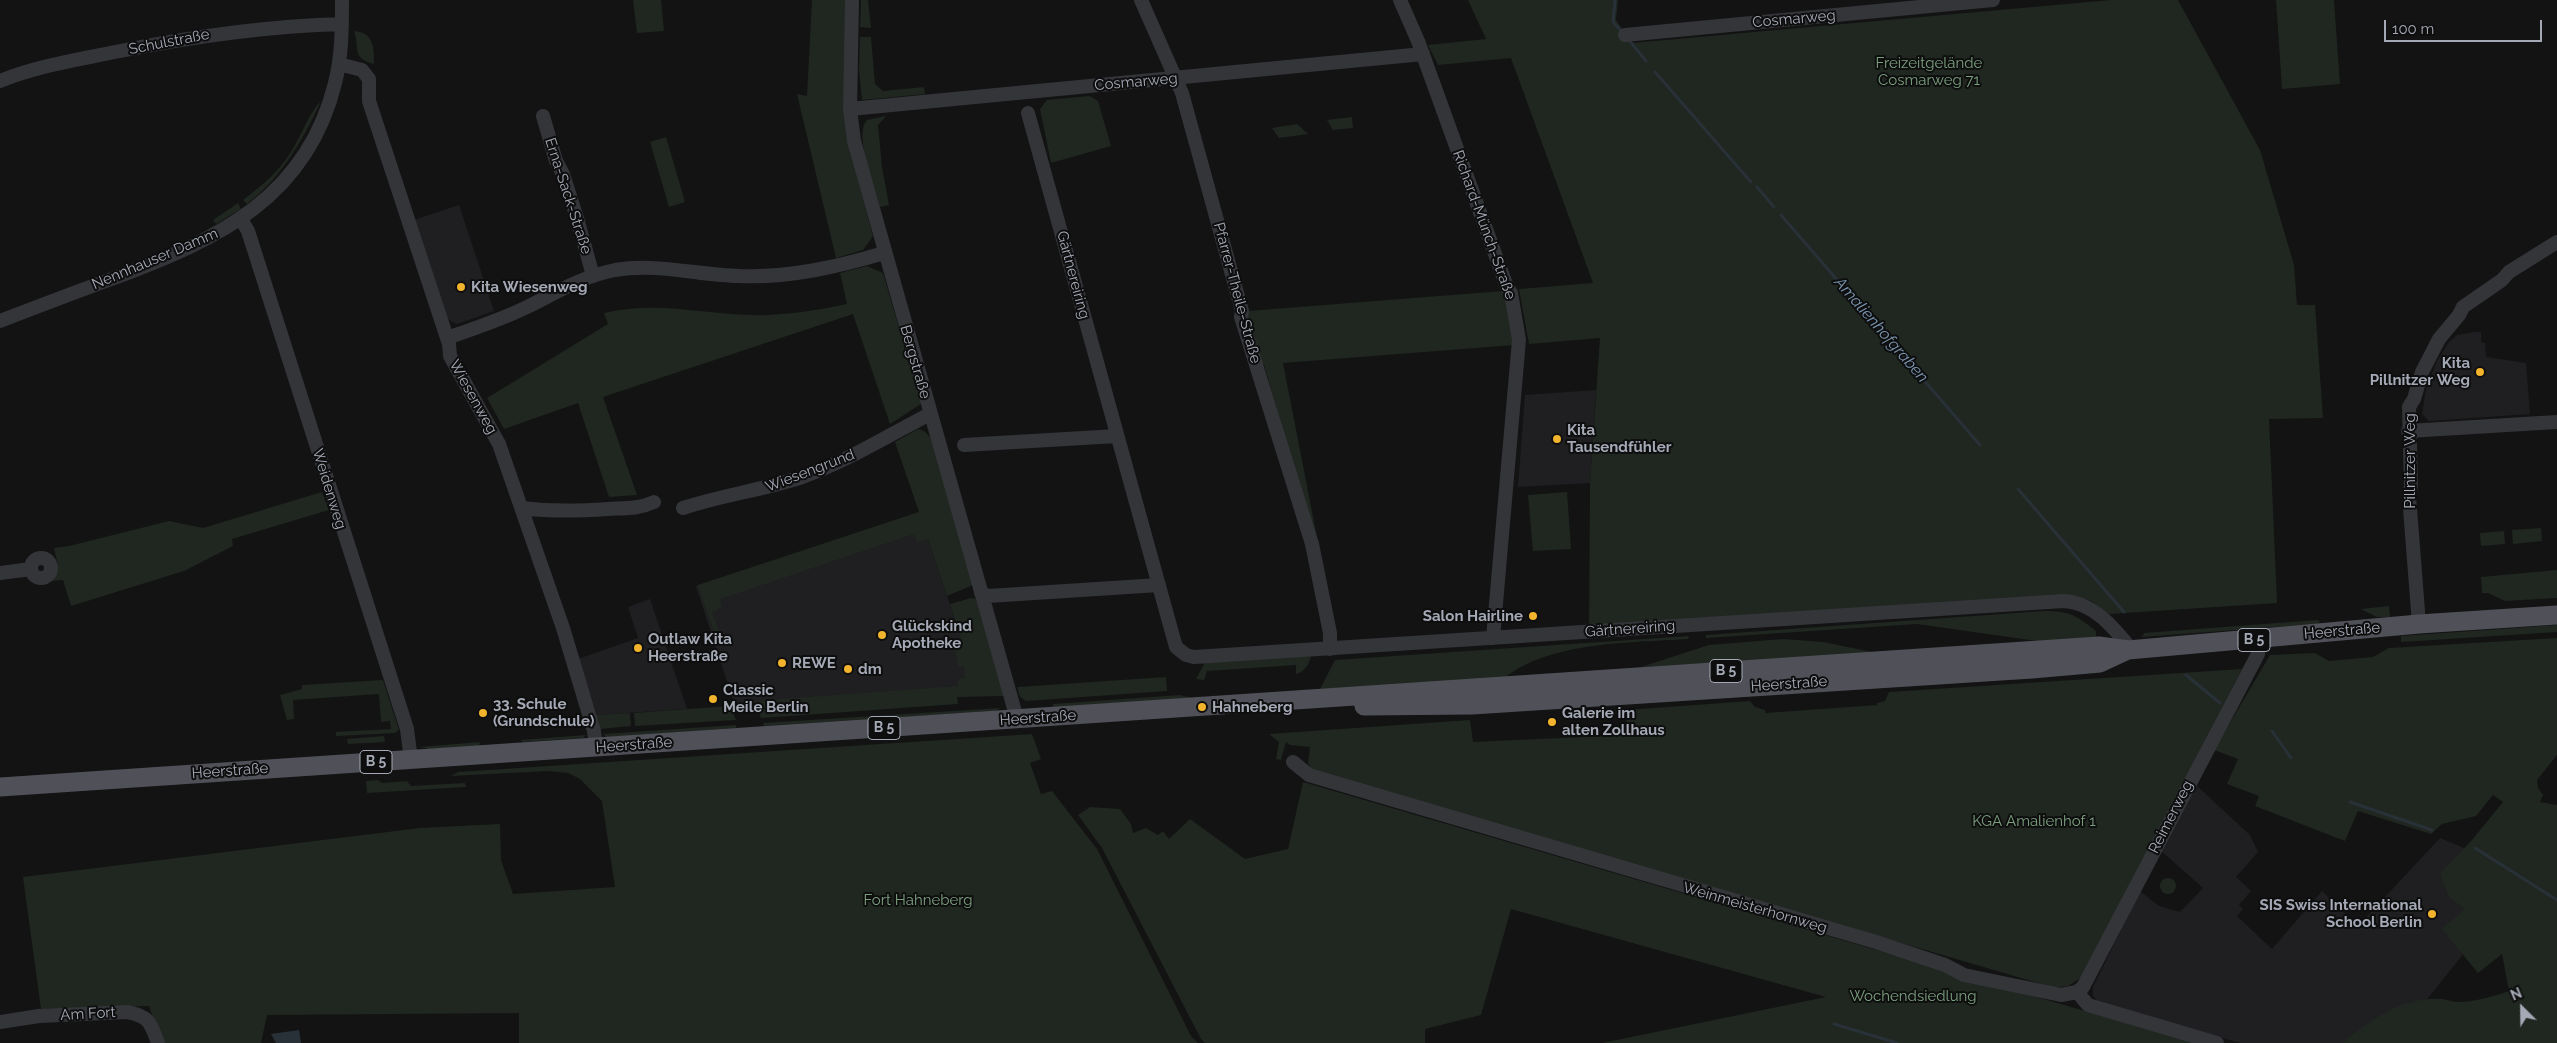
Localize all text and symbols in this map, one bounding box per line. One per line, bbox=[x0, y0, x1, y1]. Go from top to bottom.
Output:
street label: Cosmarweg bbox=[1752, 6, 1836, 32]
scale bar bbox=[2387, 10, 2544, 42]
text: 100 m bbox=[2392, 20, 2434, 38]
street label: Schulstraße bbox=[127, 25, 211, 59]
park label: Freizeitgelände Cosmarweg 71 bbox=[1876, 54, 1982, 89]
street label: Cosmarweg bbox=[1094, 69, 1178, 95]
street label: Erna-Sack-Straße bbox=[541, 136, 595, 256]
street label: Richard-Münch-Straße bbox=[1449, 148, 1519, 302]
street label: Pfarrer-Theile-Straße bbox=[1210, 221, 1264, 365]
street label: Nennhauser Damm bbox=[89, 224, 221, 294]
street label: Gärtnereiring bbox=[1053, 229, 1093, 321]
water label: Amalienhofgraben bbox=[1830, 273, 1932, 387]
place label: Kita Wiesenweg bbox=[471, 278, 588, 296]
marker: Kita Wiesenweg bbox=[455, 281, 467, 293]
street label: Bergstraße bbox=[896, 323, 934, 401]
place label: Kita Pillnitzer Weg bbox=[2370, 354, 2470, 389]
street label: Wiesenweg bbox=[445, 357, 501, 437]
marker: Kita Pillnitzer Weg bbox=[2474, 366, 2486, 378]
street label: Pillnitzer Weg bbox=[2401, 413, 2419, 509]
place label: Kita Tausendfühler bbox=[1567, 421, 1671, 456]
marker: Kita Tausendfühler bbox=[1551, 433, 1563, 445]
street label: Weidenweg bbox=[308, 446, 350, 532]
street label: Wiesengrund bbox=[763, 446, 857, 496]
place label: Salon Hairline bbox=[1423, 607, 1523, 625]
marker: Salon Hairline bbox=[1527, 610, 1539, 622]
place label: Glückskind Apotheke bbox=[892, 617, 972, 652]
street label: Gärtnereiring bbox=[1584, 617, 1676, 641]
street label: Heerstraße bbox=[2303, 619, 2381, 643]
road number: B 5 bbox=[2238, 628, 2270, 652]
marker: Glückskind Apotheke bbox=[876, 629, 888, 641]
place label: Outlaw Kita Heerstraße bbox=[648, 630, 732, 665]
marker: Outlaw Kita Heerstraße bbox=[632, 642, 644, 654]
place label: REWE bbox=[792, 654, 836, 672]
marker: REWE bbox=[776, 657, 788, 669]
road number: B 5 bbox=[1710, 659, 1742, 682]
place label: dm bbox=[858, 660, 882, 678]
marker: dm bbox=[842, 663, 854, 675]
street label: Heerstraße bbox=[1750, 672, 1828, 696]
place label: Classic Meile Berlin bbox=[723, 681, 809, 716]
marker: Classic Meile Berlin bbox=[707, 693, 719, 705]
place label: 33. Schule (Grundschule) bbox=[493, 695, 594, 730]
place label: Hahneberg bbox=[1212, 698, 1293, 716]
marker: Hahneberg bbox=[1196, 701, 1208, 713]
place label: Galerie im alten Zollhaus bbox=[1562, 704, 1665, 739]
street label: Heerstraße bbox=[999, 706, 1077, 730]
marker: 33. Schule (Grundschule) bbox=[477, 707, 489, 719]
road number: B 5 bbox=[868, 716, 900, 740]
marker: Galerie im alten Zollhaus bbox=[1546, 716, 1558, 728]
street label: Heerstraße bbox=[595, 733, 673, 757]
road number: B 5 bbox=[360, 750, 392, 774]
street label: Heerstraße bbox=[191, 759, 269, 783]
street label: Reimerweg bbox=[2145, 778, 2197, 856]
park label: KGA Amalienhof 1 bbox=[1972, 812, 2096, 830]
street label: Weinmeisterhornweg bbox=[1681, 879, 1829, 937]
park label: Fort Hahneberg bbox=[863, 891, 973, 909]
place label: SIS Swiss International School Berlin bbox=[2259, 896, 2422, 931]
marker: SIS Swiss International School Berlin bbox=[2426, 908, 2438, 920]
north arrow bbox=[2497, 983, 2547, 1033]
text: N bbox=[2508, 985, 2524, 1004]
park label: Wochendsiedlung bbox=[1849, 987, 1977, 1005]
street label: Am Fort bbox=[60, 1004, 116, 1024]

